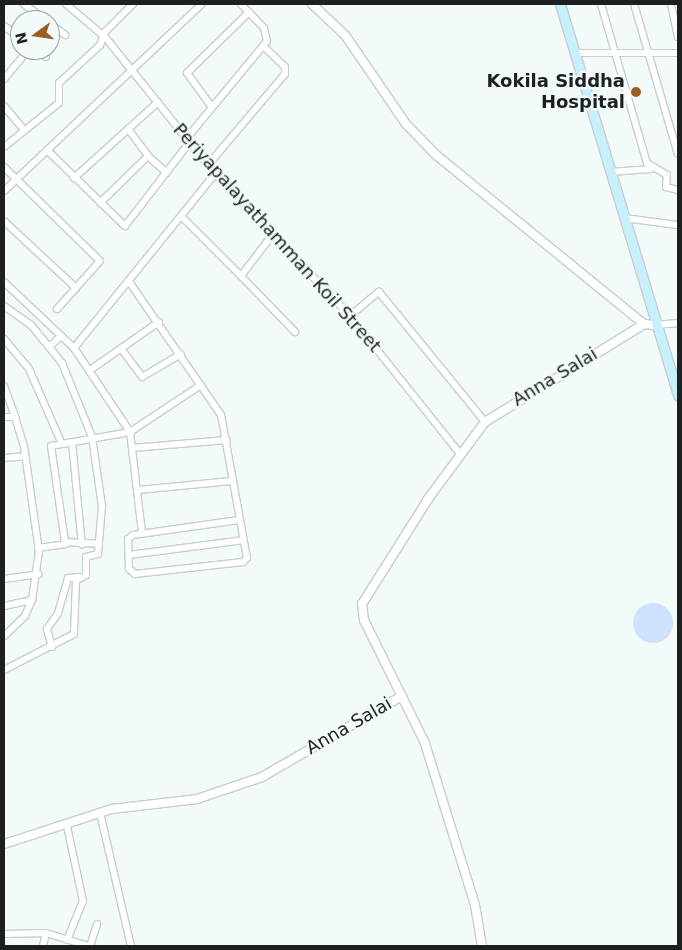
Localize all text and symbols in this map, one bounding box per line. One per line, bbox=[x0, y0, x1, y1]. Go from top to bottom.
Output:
north arrow bbox=[10, 10, 60, 60]
text: N bbox=[12, 31, 31, 46]
place label: Kokila Siddha Hospital bbox=[486, 71, 625, 114]
marker: Kokila Siddha Hospital bbox=[629, 85, 643, 99]
street label: Periyapalayathamman Koil Street bbox=[168, 119, 386, 357]
street label: Anna Salai bbox=[509, 343, 601, 411]
street label: Anna Salai bbox=[302, 693, 396, 759]

